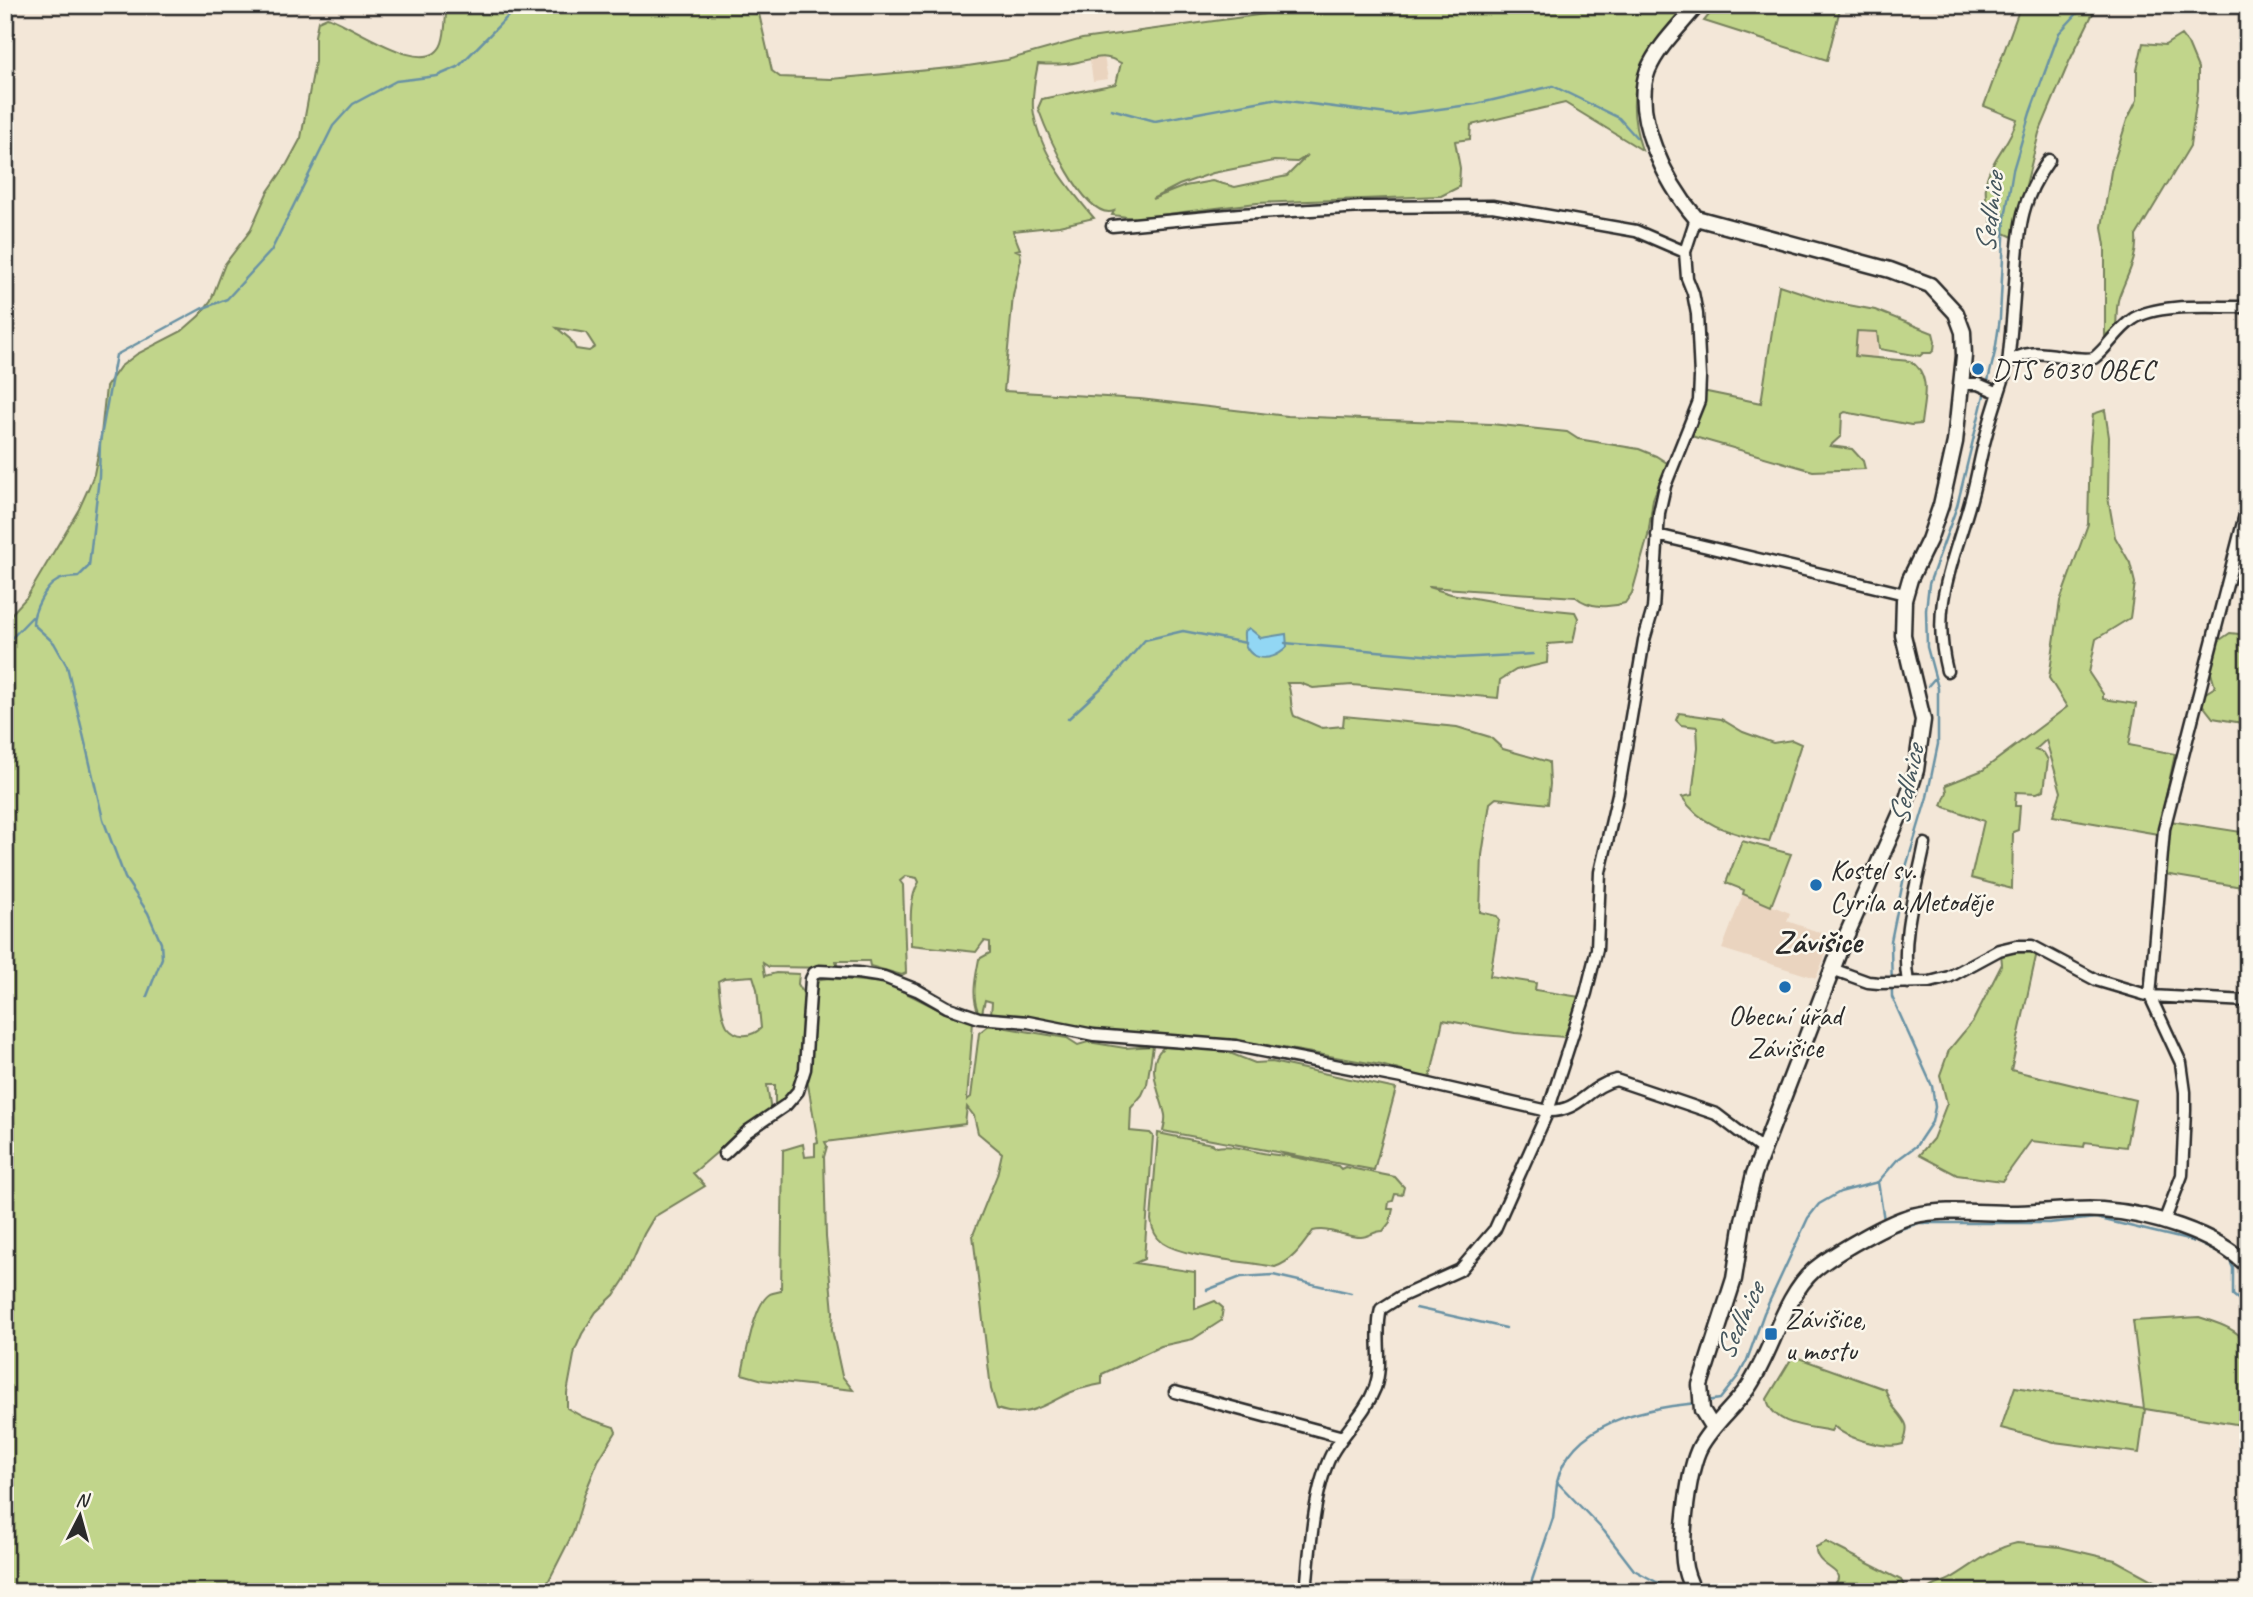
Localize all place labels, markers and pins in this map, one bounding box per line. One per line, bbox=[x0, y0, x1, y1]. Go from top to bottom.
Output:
place label: DTS 6030 OBEC bbox=[1992, 352, 2158, 387]
marker: DTS 6030 OBEC bbox=[1970, 361, 1986, 377]
place label: Kostel sv. Cyrila a Metoděje bbox=[1830, 852, 1994, 919]
marker: Kostel sv. Cyrila a Metoděje bbox=[1808, 877, 1824, 893]
marker: Obecní úřad Závišice bbox=[1777, 979, 1793, 995]
place label: Obecní úřad Závišice bbox=[1728, 998, 1846, 1065]
place label: Závišice, u mostu bbox=[1785, 1301, 1866, 1368]
marker: Závišice, u mostu bbox=[1763, 1326, 1779, 1342]

